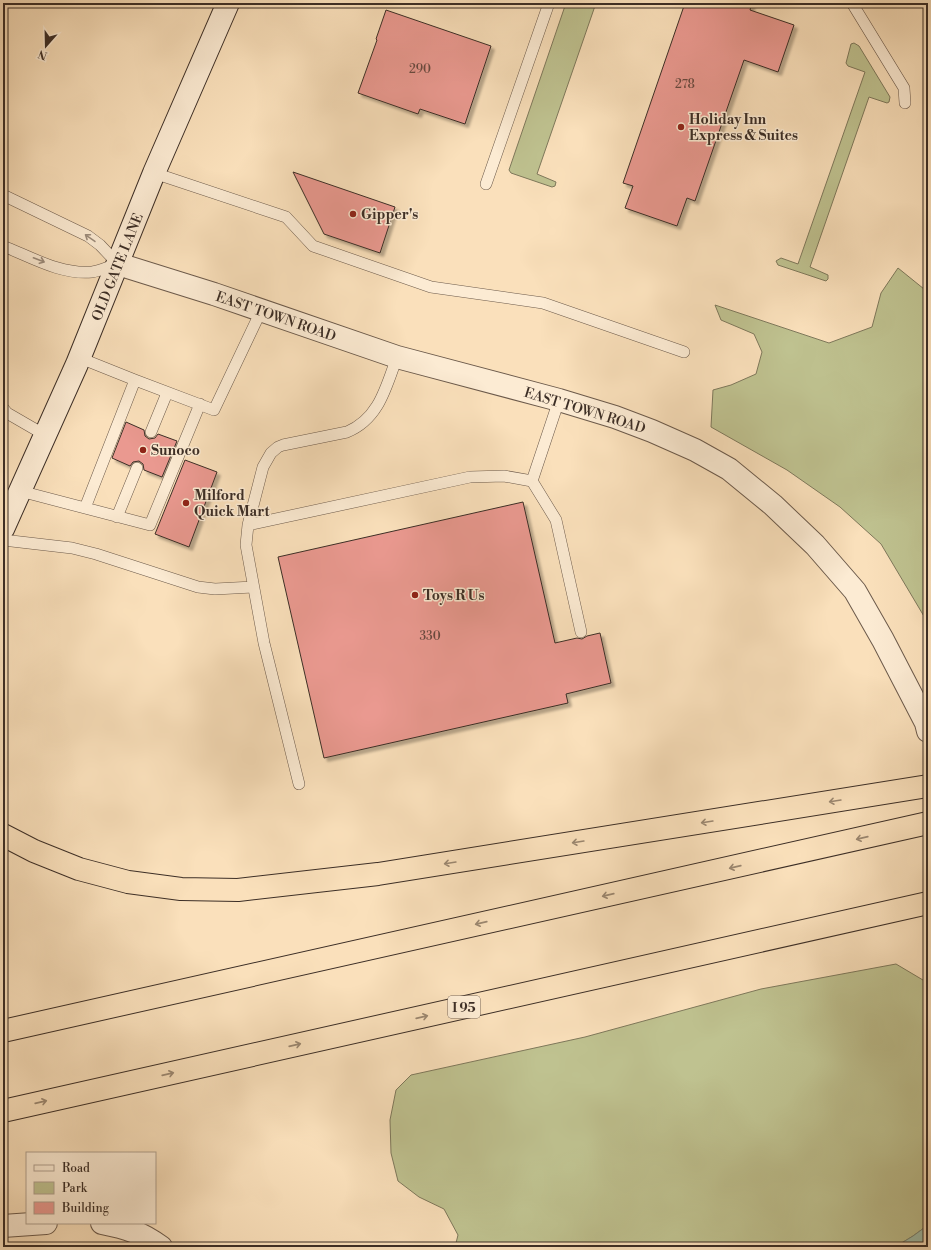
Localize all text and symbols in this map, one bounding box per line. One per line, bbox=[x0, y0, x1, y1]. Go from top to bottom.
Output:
north arrow bbox=[26, 26, 66, 66]
text: N bbox=[36, 46, 49, 63]
house number: 290 bbox=[409, 62, 431, 77]
house number: 278 bbox=[675, 77, 695, 92]
place label: Holiday Inn Express & Suites bbox=[689, 111, 798, 145]
marker: Holiday Inn Express & Suites bbox=[676, 122, 686, 132]
place label: Gipper's bbox=[361, 206, 418, 224]
marker: Gipper's bbox=[348, 209, 358, 219]
street label: OLD GATE LANE bbox=[88, 211, 148, 324]
one-way arrow bbox=[84, 234, 95, 242]
one-way arrow bbox=[33, 257, 45, 265]
street label: EAST TOWN ROAD bbox=[213, 288, 338, 346]
street label: EAST TOWN ROAD bbox=[522, 384, 648, 438]
place label: Sunoco bbox=[151, 442, 200, 460]
marker: Sunoco bbox=[138, 445, 148, 455]
place label: Milford Quick Mart bbox=[194, 487, 271, 521]
marker: Milford Quick Mart bbox=[181, 498, 191, 508]
place label: Toys R Us bbox=[423, 587, 484, 605]
marker: Toys R Us bbox=[410, 590, 420, 600]
house number: 330 bbox=[419, 629, 441, 644]
one-way arrow bbox=[829, 797, 842, 805]
one-way arrow bbox=[701, 818, 714, 826]
one-way arrow bbox=[856, 835, 869, 843]
one-way arrow bbox=[572, 838, 585, 846]
one-way arrow bbox=[444, 859, 457, 867]
one-way arrow bbox=[729, 863, 742, 871]
one-way arrow bbox=[602, 892, 615, 900]
one-way arrow bbox=[475, 920, 488, 928]
road number: I 95 bbox=[448, 996, 480, 1018]
one-way arrow bbox=[415, 1012, 428, 1020]
one-way arrow bbox=[288, 1040, 301, 1048]
one-way arrow bbox=[161, 1069, 174, 1077]
one-way arrow bbox=[34, 1098, 47, 1106]
legend bbox=[26, 1152, 156, 1224]
text: Road bbox=[62, 1161, 90, 1176]
text: Park bbox=[62, 1181, 88, 1196]
text: Building bbox=[61, 1201, 110, 1216]

